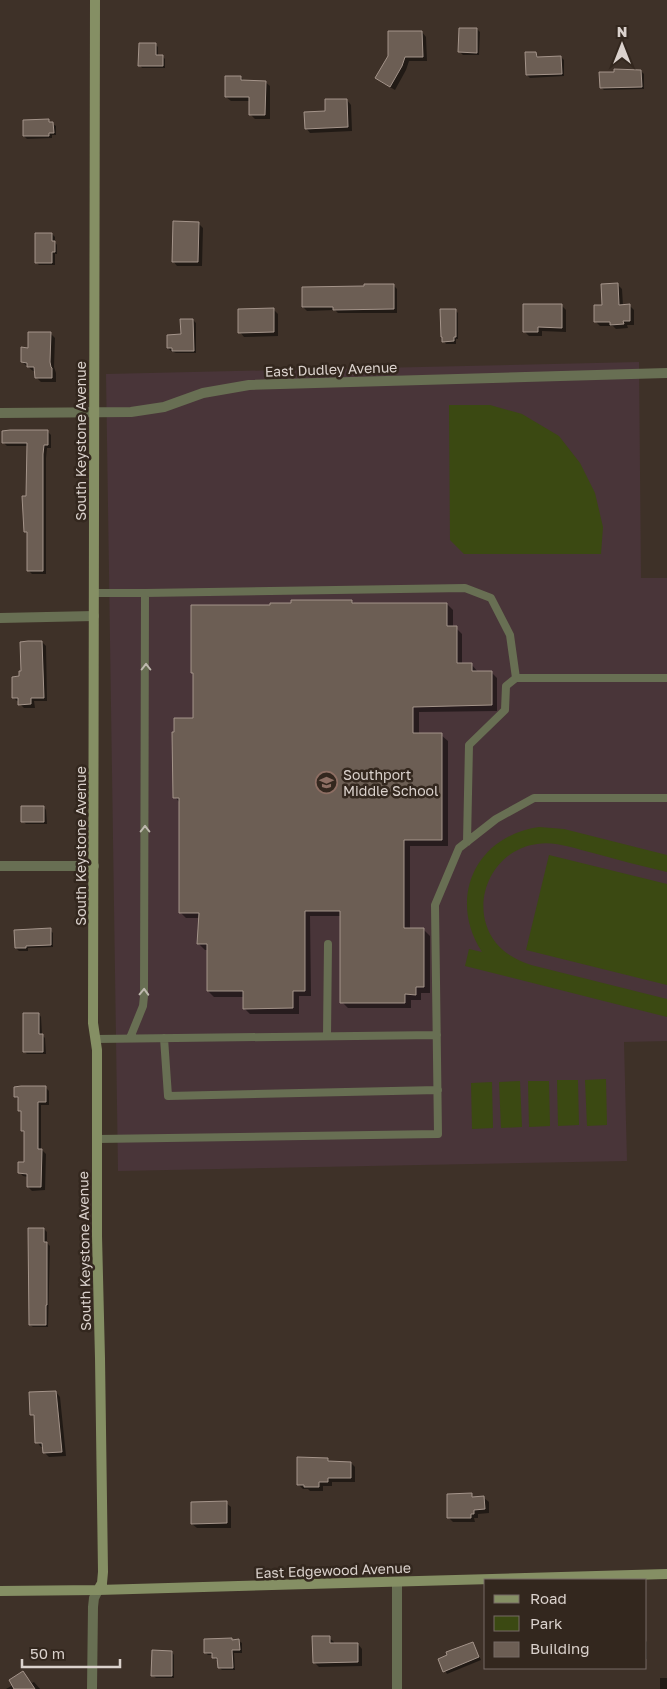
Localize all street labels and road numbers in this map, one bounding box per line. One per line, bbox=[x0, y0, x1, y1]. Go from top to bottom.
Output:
street label: East Dudley Avenue bbox=[264, 358, 398, 380]
street label: South Keystone Avenue bbox=[72, 361, 89, 521]
street label: South Keystone Avenue bbox=[72, 766, 89, 926]
street label: South Keystone Avenue bbox=[74, 1171, 94, 1331]
street label: East Edgewood Avenue bbox=[255, 1559, 411, 1581]

